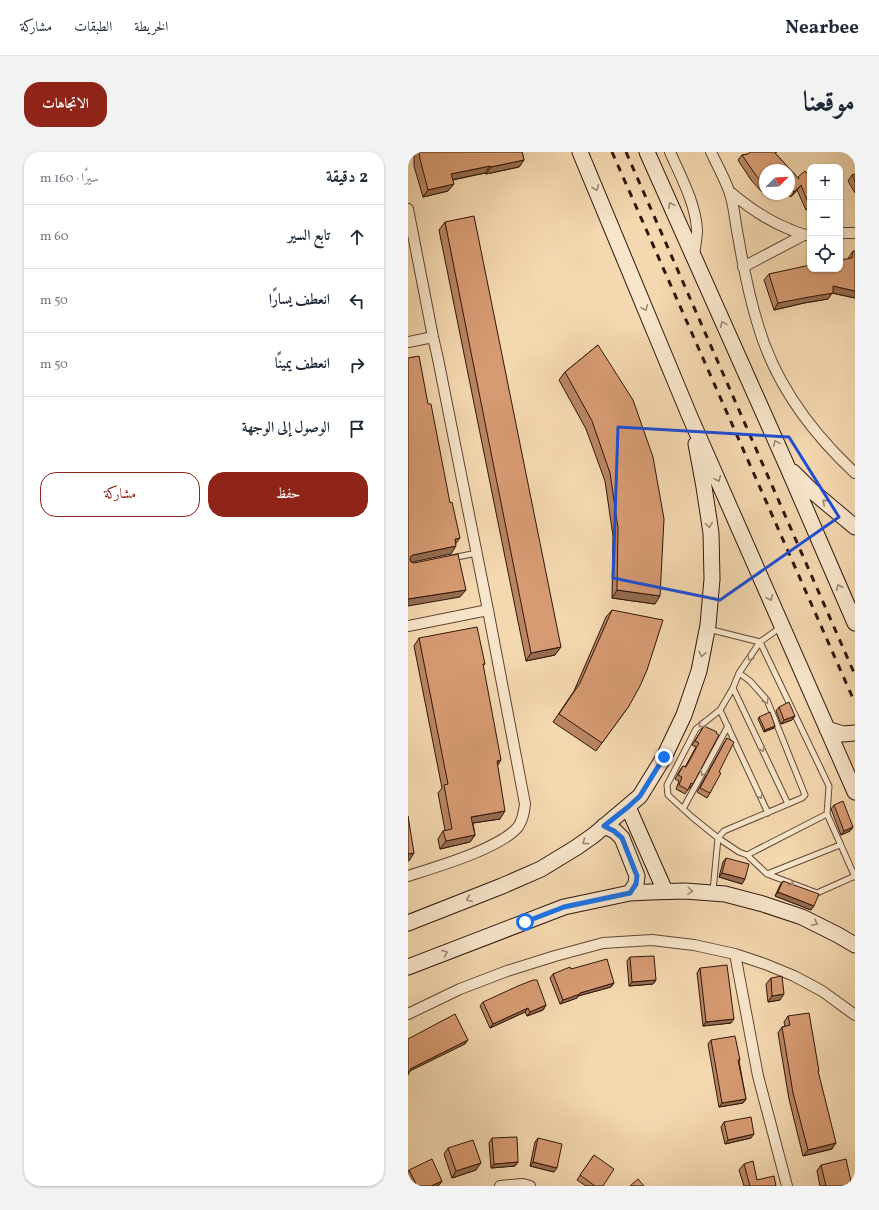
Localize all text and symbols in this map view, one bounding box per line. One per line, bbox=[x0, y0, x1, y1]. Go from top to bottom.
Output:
text: Nearbee bbox=[785, 15, 859, 41]
text: مشاركة bbox=[20, 18, 52, 37]
text: الطبقات bbox=[74, 18, 112, 37]
text: الخريطة bbox=[134, 18, 168, 37]
button: الاتجاهات bbox=[24, 82, 107, 127]
text: موقعنا bbox=[803, 84, 855, 123]
north arrow bbox=[759, 164, 795, 200]
map controls bbox=[807, 164, 843, 272]
button: + bbox=[807, 164, 843, 200]
text: 2 دقيقة bbox=[326, 166, 368, 189]
text: سيرًا · 160 m bbox=[40, 170, 99, 188]
one-way arrow bbox=[591, 184, 599, 191]
button: − bbox=[807, 200, 843, 236]
one-way arrow bbox=[667, 202, 675, 209]
text: تابع السير bbox=[288, 226, 330, 247]
icon: ahead bbox=[346, 226, 368, 248]
text: 60 m bbox=[40, 228, 69, 246]
button: locate bbox=[807, 236, 843, 272]
text: انعطف يسارًا bbox=[269, 290, 330, 311]
icon: left bbox=[346, 290, 368, 312]
text: 50 m bbox=[40, 292, 68, 310]
one-way arrow bbox=[641, 304, 649, 311]
one-way arrow bbox=[720, 320, 728, 328]
text: انعطف يمينًا bbox=[275, 354, 330, 375]
icon: right bbox=[346, 354, 368, 376]
text: 50 m bbox=[40, 356, 68, 374]
text: الوصول إلى الوجهة bbox=[242, 418, 330, 439]
icon: arrive bbox=[346, 418, 368, 440]
one-way arrow bbox=[773, 439, 781, 446]
button: مشاركة bbox=[40, 472, 200, 517]
button: حفظ bbox=[208, 472, 368, 517]
one-way arrow bbox=[713, 476, 721, 483]
one-way arrow bbox=[822, 500, 830, 507]
one-way arrow bbox=[704, 522, 713, 528]
one-way arrow bbox=[836, 584, 844, 591]
one-way arrow bbox=[765, 594, 773, 602]
one-way arrow bbox=[699, 651, 707, 657]
one-way arrow bbox=[747, 653, 754, 660]
one-way arrow bbox=[761, 697, 768, 704]
one-way arrow bbox=[698, 721, 705, 728]
one-way arrow bbox=[757, 744, 765, 752]
route end bbox=[655, 748, 673, 766]
one-way arrow bbox=[700, 769, 707, 776]
one-way arrow bbox=[755, 792, 763, 799]
one-way arrow bbox=[582, 837, 589, 845]
one-way arrow bbox=[788, 879, 795, 887]
one-way arrow bbox=[687, 887, 694, 896]
one-way arrow bbox=[465, 894, 473, 902]
route start bbox=[516, 913, 534, 931]
one-way arrow bbox=[811, 919, 819, 926]
one-way arrow bbox=[441, 950, 448, 958]

